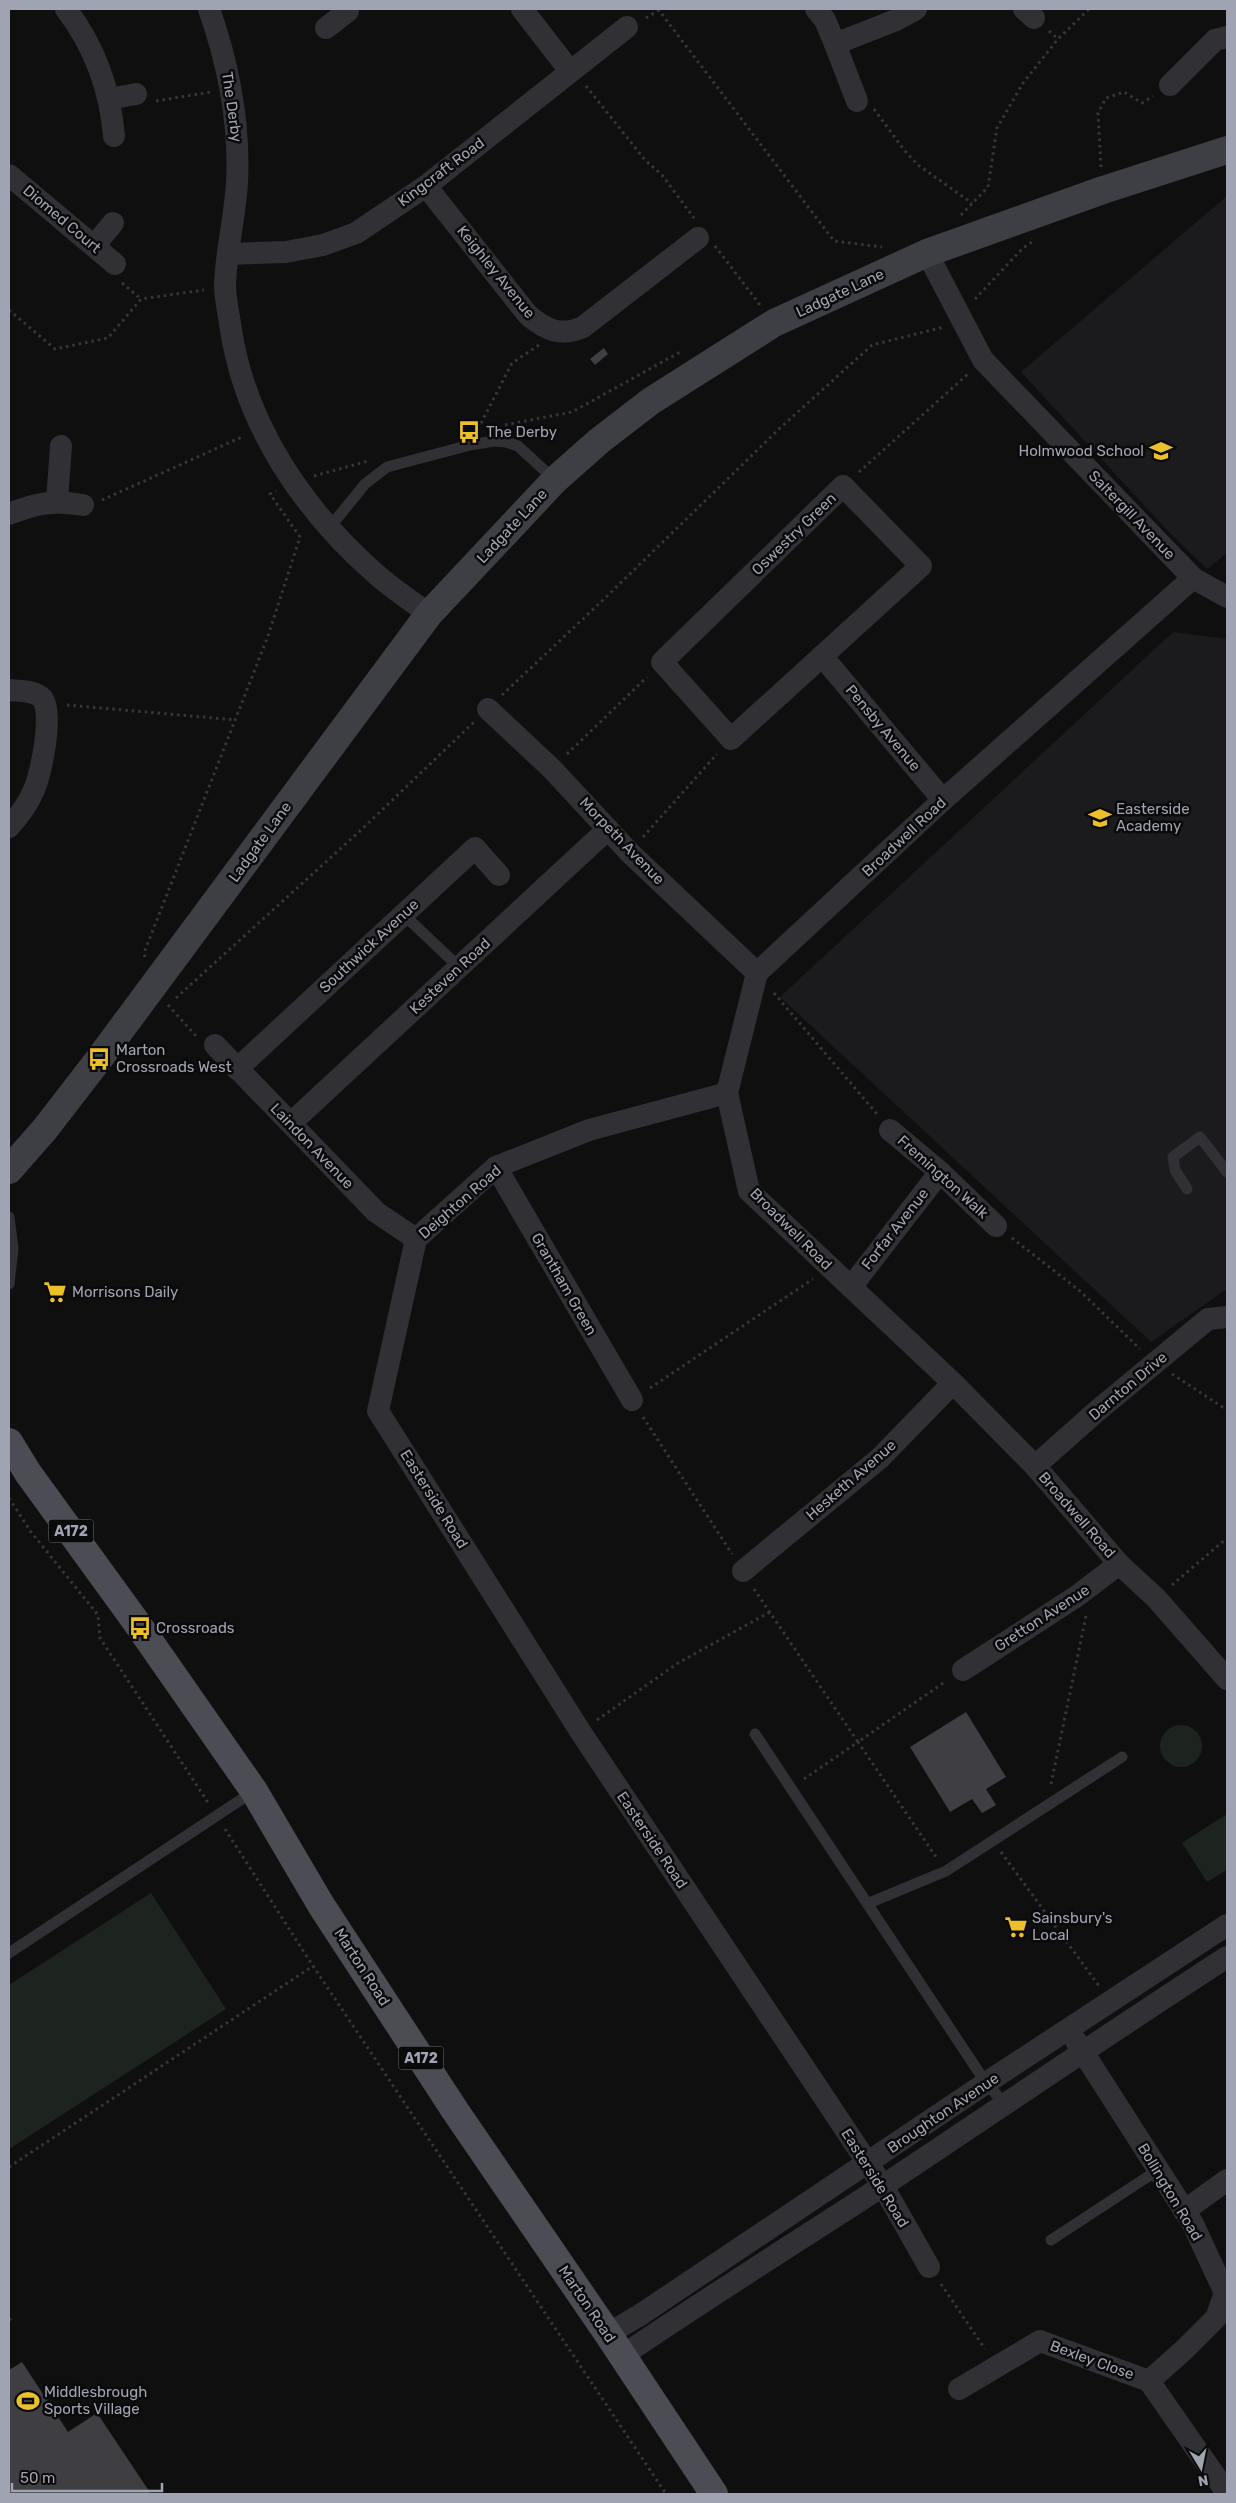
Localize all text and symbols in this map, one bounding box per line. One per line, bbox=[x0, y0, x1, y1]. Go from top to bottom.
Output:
street label: The Derby bbox=[218, 71, 246, 143]
street label: Kingcraft Road bbox=[394, 134, 488, 210]
street label: Diomed Court bbox=[19, 181, 105, 257]
street label: Keighley Avenue bbox=[453, 222, 539, 322]
street label: Ladgate Lane bbox=[793, 265, 887, 321]
bus stop icon: The Derby bbox=[456, 419, 482, 445]
place label: The Derby bbox=[486, 423, 557, 441]
school or university icon: Holmwood School bbox=[1148, 438, 1174, 464]
place label: Holmwood School bbox=[1019, 442, 1144, 460]
street label: Saltergill Avenue bbox=[1085, 467, 1179, 563]
street label: Ladgate Lane bbox=[473, 485, 551, 567]
street label: Oswestry Green bbox=[748, 489, 840, 579]
street label: Pensby Avenue bbox=[842, 681, 924, 775]
street label: Morpeth Avenue bbox=[576, 794, 668, 888]
street label: Broadwell Road bbox=[858, 794, 950, 880]
street label: Ladgate Lane bbox=[225, 798, 295, 886]
place label: Easterside Academy bbox=[1116, 800, 1190, 835]
school or university icon: Easterside Academy bbox=[1087, 805, 1113, 831]
street label: Southwick Avenue bbox=[316, 895, 422, 997]
street label: Kesteven Road bbox=[406, 934, 494, 1018]
place label: Marton Crossroads West bbox=[116, 1041, 232, 1076]
bus stop icon: Marton Crossroads West bbox=[86, 1046, 112, 1072]
street label: Laindon Avenue bbox=[267, 1100, 357, 1192]
street label: Fremington Walk bbox=[894, 1132, 992, 1223]
street label: Deighton Road bbox=[415, 1161, 505, 1243]
street label: Broadwell Road bbox=[746, 1184, 836, 1274]
street label: Forfar Avenue bbox=[858, 1185, 932, 1273]
street label: Grantham Green bbox=[527, 1230, 601, 1338]
supermarket icon: Morrisons Daily bbox=[42, 1279, 68, 1305]
place label: Morrisons Daily bbox=[72, 1283, 178, 1301]
street label: Darnton Drive bbox=[1085, 1348, 1171, 1424]
street label: Hesketh Avenue bbox=[802, 1436, 900, 1524]
street label: Easterside Road bbox=[396, 1446, 472, 1552]
street label: Broadwell Road bbox=[1035, 1468, 1119, 1562]
road number: A172 bbox=[48, 1520, 94, 1542]
street label: Gretton Avenue bbox=[991, 1581, 1093, 1655]
bus stop icon: Crossroads bbox=[127, 1615, 153, 1641]
place label: Crossroads bbox=[156, 1619, 235, 1637]
street label: Easterside Road bbox=[613, 1788, 691, 1892]
place label: Sainsbury's Local bbox=[1032, 1909, 1113, 1944]
supermarket icon: Sainsbury's Local bbox=[1003, 1914, 1029, 1940]
street label: Marton Road bbox=[330, 1925, 394, 2009]
road number: A172 bbox=[398, 2046, 444, 2070]
street label: Broughton Avenue bbox=[884, 2069, 1002, 2157]
street label: Easterside Road bbox=[837, 2125, 913, 2231]
street label: Bollington Road bbox=[1134, 2140, 1206, 2244]
street label: Marton Road bbox=[555, 2262, 619, 2346]
street label: Bexley Close bbox=[1048, 2337, 1136, 2383]
place label: Middlesbrough Sports Village bbox=[44, 2383, 147, 2418]
sports icon: Middlesbrough Sports Village bbox=[15, 2388, 41, 2414]
north arrow bbox=[1176, 2443, 1226, 2493]
scale bar bbox=[12, 2460, 162, 2492]
text: 50 m bbox=[20, 2469, 55, 2487]
text: N bbox=[1197, 2471, 1210, 2490]

